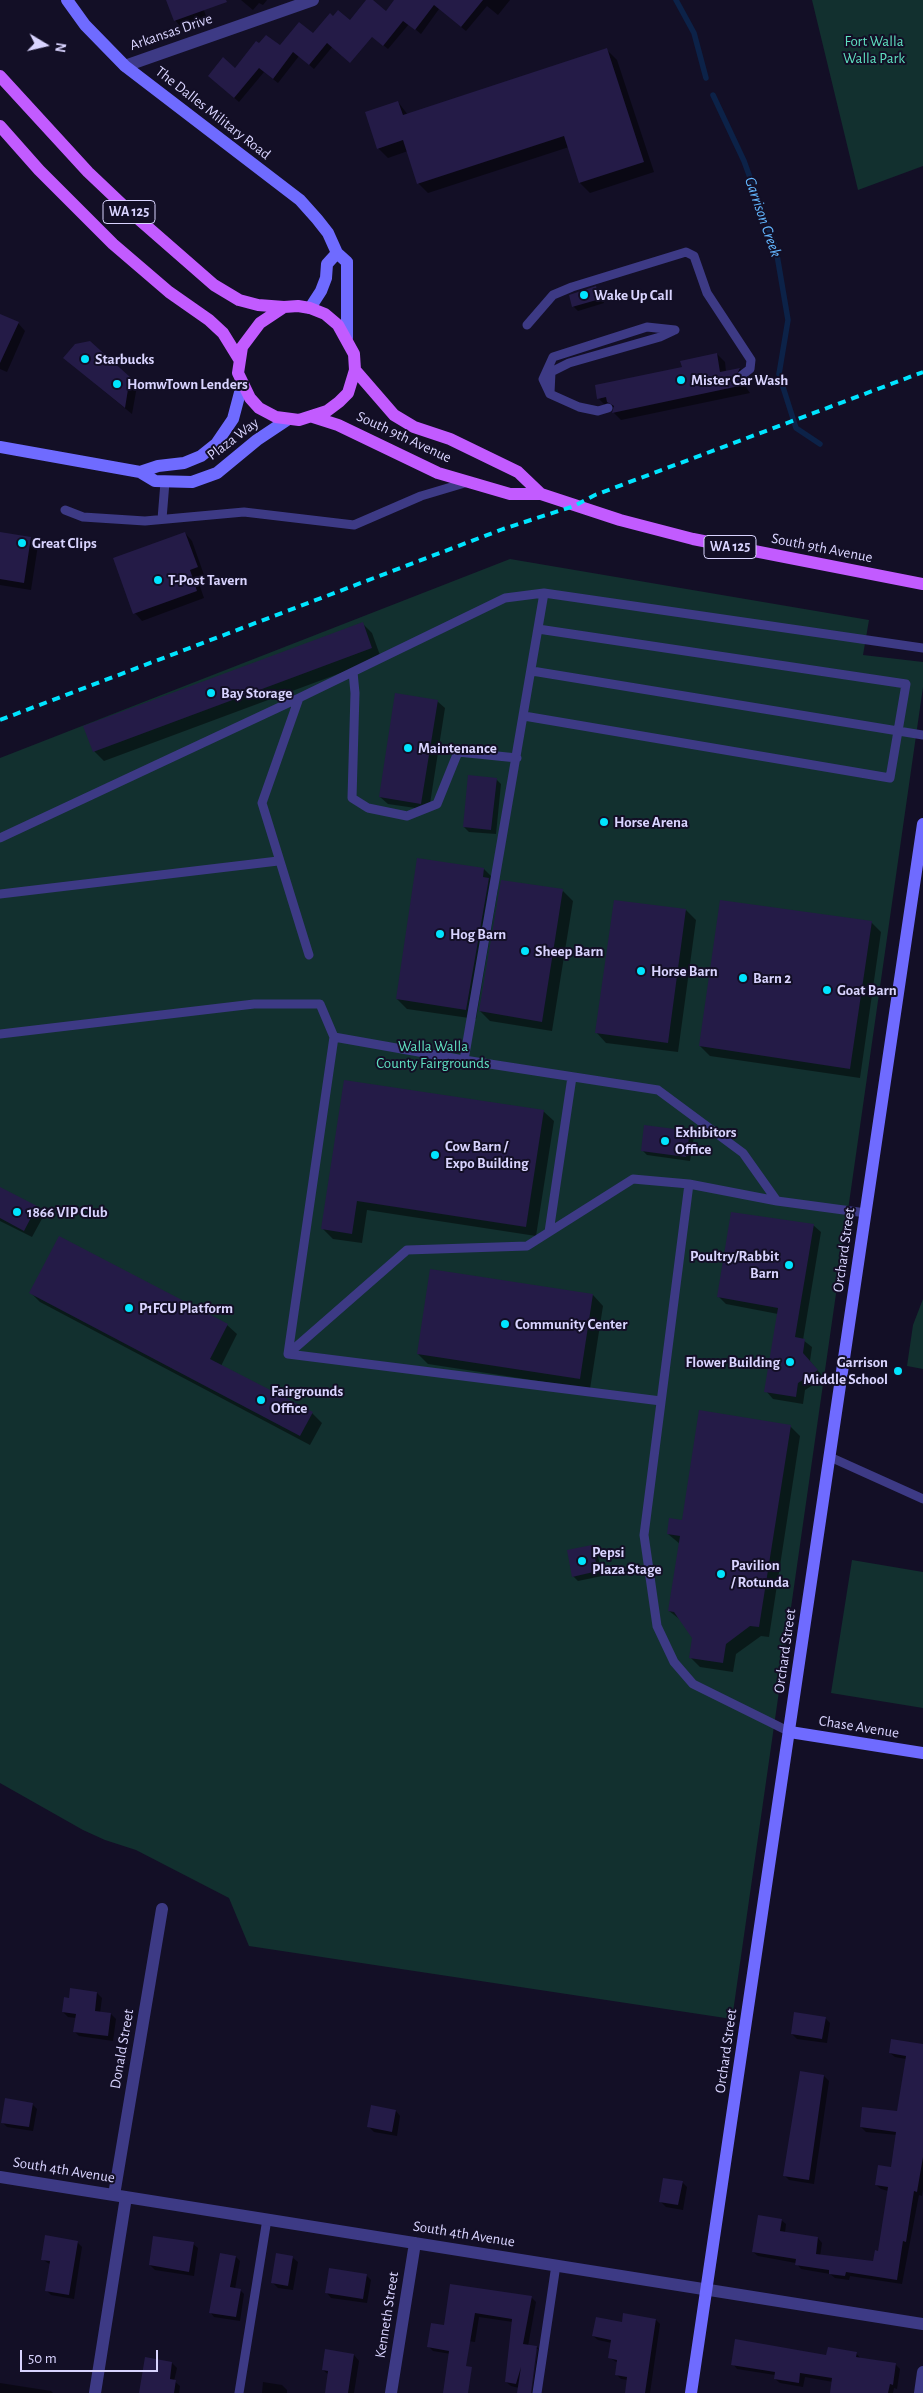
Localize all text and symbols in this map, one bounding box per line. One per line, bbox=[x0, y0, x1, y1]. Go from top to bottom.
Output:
street label: Arkansas Drive bbox=[127, 9, 215, 55]
north arrow bbox=[20, 20, 70, 70]
park label: Fort Walla Walla Park bbox=[843, 32, 905, 67]
text: N bbox=[52, 41, 67, 53]
street label: The Dalles Military Road bbox=[152, 62, 274, 164]
water label: Garrison Creek bbox=[740, 174, 786, 260]
road number: WA 125 bbox=[103, 200, 155, 223]
place label: Wake Up Call bbox=[594, 286, 673, 304]
marker: Wake Up Call bbox=[578, 289, 590, 301]
place label: Starbucks bbox=[95, 350, 154, 368]
marker: Starbucks bbox=[79, 353, 91, 365]
place label: Mister Car Wash bbox=[691, 371, 788, 389]
marker: Mister Car Wash bbox=[675, 374, 687, 386]
place label: HomwTown Lenders bbox=[127, 375, 248, 393]
marker: HomwTown Lenders bbox=[111, 378, 123, 390]
street label: South 9th Avenue bbox=[354, 407, 454, 467]
street label: Plaza Way bbox=[204, 414, 262, 464]
street label: South 9th Avenue bbox=[770, 529, 874, 567]
place label: Great Clips bbox=[32, 534, 97, 552]
road number: WA 125 bbox=[704, 536, 756, 558]
marker: Great Clips bbox=[16, 537, 28, 549]
place label: T-Post Tavern bbox=[168, 571, 247, 589]
marker: T-Post Tavern bbox=[152, 574, 164, 586]
place label: Bay Storage bbox=[221, 684, 292, 702]
marker: Bay Storage bbox=[205, 687, 217, 699]
place label: Maintenance bbox=[418, 739, 497, 757]
marker: Maintenance bbox=[402, 742, 414, 754]
place label: Horse Arena bbox=[614, 813, 688, 831]
marker: Horse Arena bbox=[598, 816, 610, 828]
place label: Hog Barn bbox=[450, 925, 506, 943]
marker: Hog Barn bbox=[434, 928, 446, 940]
place label: Sheep Barn bbox=[535, 942, 604, 960]
marker: Sheep Barn bbox=[519, 945, 531, 957]
place label: Horse Barn bbox=[651, 962, 718, 980]
marker: Horse Barn bbox=[635, 965, 647, 977]
place label: Barn 2 bbox=[753, 969, 791, 987]
marker: Barn 2 bbox=[737, 972, 749, 984]
place label: Goat Barn bbox=[837, 981, 897, 999]
marker: Goat Barn bbox=[821, 984, 833, 996]
park label: Walla Walla County Fairgrounds bbox=[376, 1037, 490, 1072]
place label: Exhibitors Office bbox=[675, 1123, 736, 1158]
marker: Exhibitors Office bbox=[659, 1135, 671, 1147]
place label: Cow Barn / Expo Building bbox=[445, 1137, 529, 1172]
marker: Cow Barn / Expo Building bbox=[429, 1149, 441, 1161]
place label: 1866 VIP Club bbox=[27, 1203, 108, 1221]
marker: 1866 VIP Club bbox=[11, 1206, 23, 1218]
street label: Orchard Street bbox=[829, 1207, 859, 1293]
place label: Poultry/Rabbit Barn bbox=[690, 1247, 779, 1282]
marker: Poultry/Rabbit Barn bbox=[783, 1259, 795, 1271]
place label: P1FCU Platform bbox=[139, 1299, 233, 1317]
marker: P1FCU Platform bbox=[123, 1302, 135, 1314]
place label: Community Center bbox=[515, 1315, 627, 1333]
marker: Community Center bbox=[499, 1318, 511, 1330]
place label: Flower Building bbox=[685, 1353, 780, 1371]
place label: Garrison Middle School bbox=[803, 1353, 888, 1388]
marker: Flower Building bbox=[784, 1356, 796, 1368]
marker: Garrison Middle School bbox=[892, 1365, 904, 1377]
place label: Fairgrounds Office bbox=[271, 1382, 343, 1417]
marker: Fairgrounds Office bbox=[255, 1394, 267, 1406]
place label: Pepsi Plaza Stage bbox=[592, 1543, 662, 1578]
marker: Pepsi Plaza Stage bbox=[576, 1555, 588, 1567]
place label: Pavilion / Rotunda bbox=[731, 1556, 789, 1591]
marker: Pavilion / Rotunda bbox=[715, 1568, 727, 1580]
street label: Orchard Street bbox=[770, 1608, 800, 1694]
street label: Chase Avenue bbox=[817, 1712, 901, 1742]
street label: Donald Street bbox=[106, 2008, 138, 2090]
street label: Orchard Street bbox=[711, 2008, 741, 2094]
street label: South 4th Avenue bbox=[12, 2153, 116, 2187]
street label: South 4th Avenue bbox=[412, 2217, 516, 2251]
street label: Kenneth Street bbox=[371, 2270, 403, 2360]
scale bar bbox=[22, 2340, 160, 2372]
text: 50 m bbox=[28, 2351, 57, 2366]

